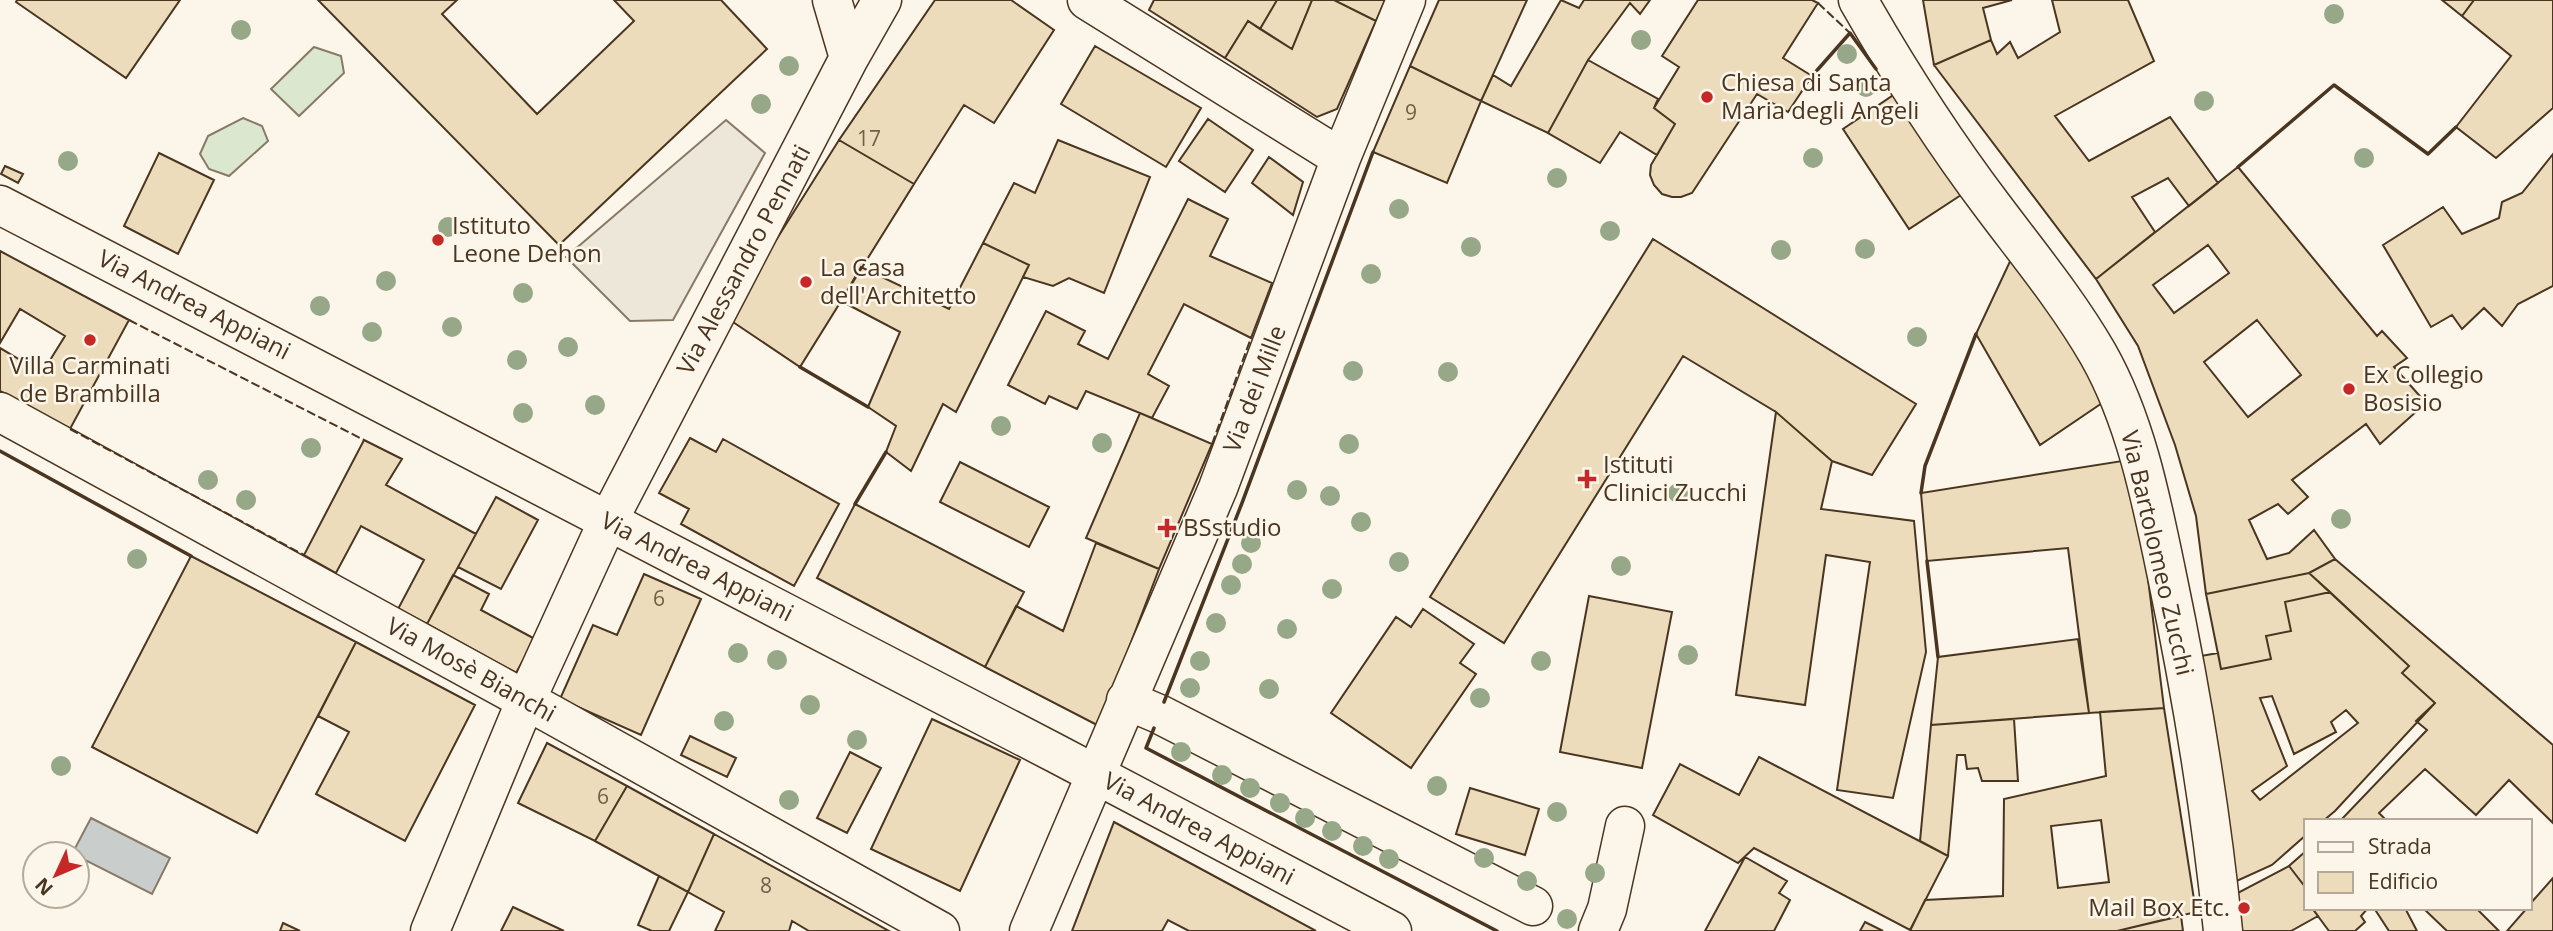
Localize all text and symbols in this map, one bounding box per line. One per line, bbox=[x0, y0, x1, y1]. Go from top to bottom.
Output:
place label: Chiesa di Santa Maria degli Angeli bbox=[1721, 65, 1919, 126]
marker: Chiesa di Santa Maria degli Angeli bbox=[1699, 89, 1715, 105]
house number: 9 bbox=[1405, 98, 1417, 126]
house number: 17 bbox=[857, 124, 881, 152]
street label: Via Alessandro Pennati bbox=[668, 139, 817, 380]
place label: Istituto Leone Dehon bbox=[452, 208, 602, 269]
marker: Istituto Leone Dehon bbox=[430, 232, 446, 248]
street label: Via Andrea Appiani bbox=[93, 241, 297, 367]
place label: La Casa dell'Architetto bbox=[820, 250, 976, 311]
marker: La Casa dell'Architetto bbox=[798, 274, 814, 290]
street label: Via dei Mille bbox=[1214, 320, 1293, 457]
marker: Villa Carminati de Brambilla bbox=[82, 332, 98, 348]
place label: Villa Carminati de Brambilla bbox=[9, 348, 171, 409]
place label: Ex Collegio Bosisio bbox=[2363, 357, 2484, 418]
marker: Ex Collegio Bosisio bbox=[2341, 381, 2357, 397]
street label: Via Bartolomeo Zucchi bbox=[2114, 427, 2203, 678]
place label: Istituti Clinici Zucchi bbox=[1603, 447, 1747, 508]
marker: Istituti Clinici Zucchi bbox=[1577, 469, 1597, 489]
street label: Via Andrea Appiani bbox=[596, 503, 800, 629]
place label: BSstudio bbox=[1183, 510, 1282, 543]
marker: BSstudio bbox=[1157, 518, 1177, 538]
house number: 6 bbox=[653, 584, 665, 612]
street label: Via Mosè Bianchi bbox=[381, 608, 562, 729]
street label: Via Andrea Appiani bbox=[1098, 763, 1301, 892]
house number: 6 bbox=[597, 782, 609, 810]
legend bbox=[2304, 819, 2532, 910]
text: Strada bbox=[2368, 832, 2432, 860]
north arrow bbox=[21, 840, 91, 910]
text: Edificio bbox=[2368, 867, 2438, 895]
house number: 8 bbox=[760, 871, 772, 899]
text: N bbox=[29, 872, 58, 901]
place label: Mail Box Etc. bbox=[2088, 890, 2230, 923]
marker: Mail Box Etc. bbox=[2236, 900, 2252, 916]

